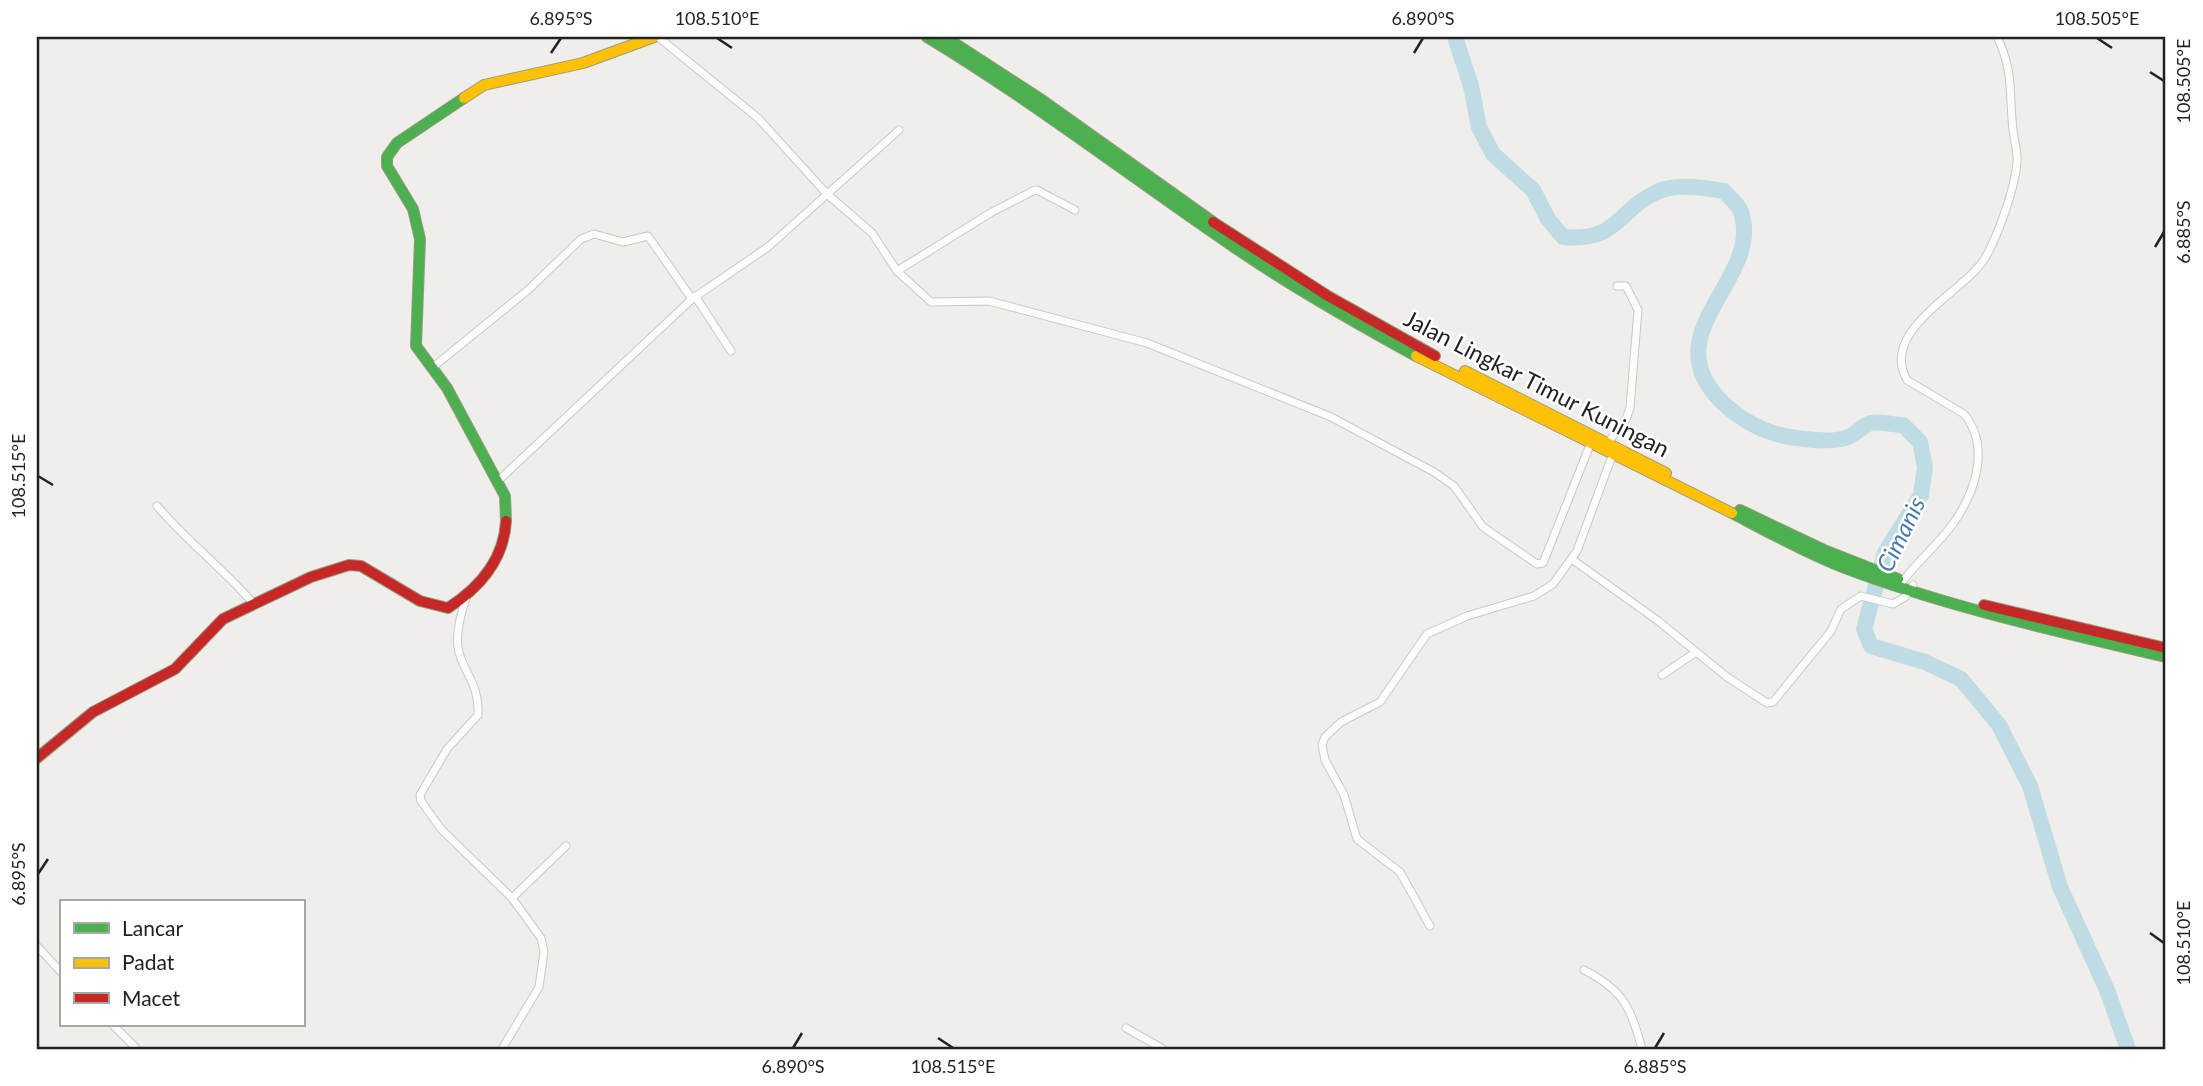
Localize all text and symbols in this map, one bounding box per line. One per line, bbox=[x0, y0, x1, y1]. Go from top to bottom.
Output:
text: 6.895°S bbox=[529, 7, 593, 29]
text: 108.510°E bbox=[675, 7, 759, 29]
text: 6.890°S bbox=[1391, 7, 1455, 29]
text: 108.505°E bbox=[2055, 7, 2139, 29]
text: 108.505°E bbox=[2172, 39, 2194, 123]
text: 6.885°S bbox=[2172, 200, 2194, 264]
street label: Jalan Lingkar Timur Kuningan bbox=[1400, 304, 1674, 462]
text: 108.515°E bbox=[7, 434, 29, 518]
water label: Cimanis bbox=[1870, 492, 1931, 576]
text: 6.895°S bbox=[7, 842, 29, 906]
legend bbox=[60, 900, 304, 1026]
text: 108.510°E bbox=[2172, 901, 2194, 985]
text: Lancar bbox=[122, 915, 183, 940]
text: Padat bbox=[122, 949, 175, 974]
text: Macet bbox=[122, 985, 180, 1010]
text: 6.890°S bbox=[761, 1055, 825, 1077]
text: 108.515°E bbox=[911, 1055, 995, 1077]
text: 6.885°S bbox=[1623, 1055, 1687, 1077]

